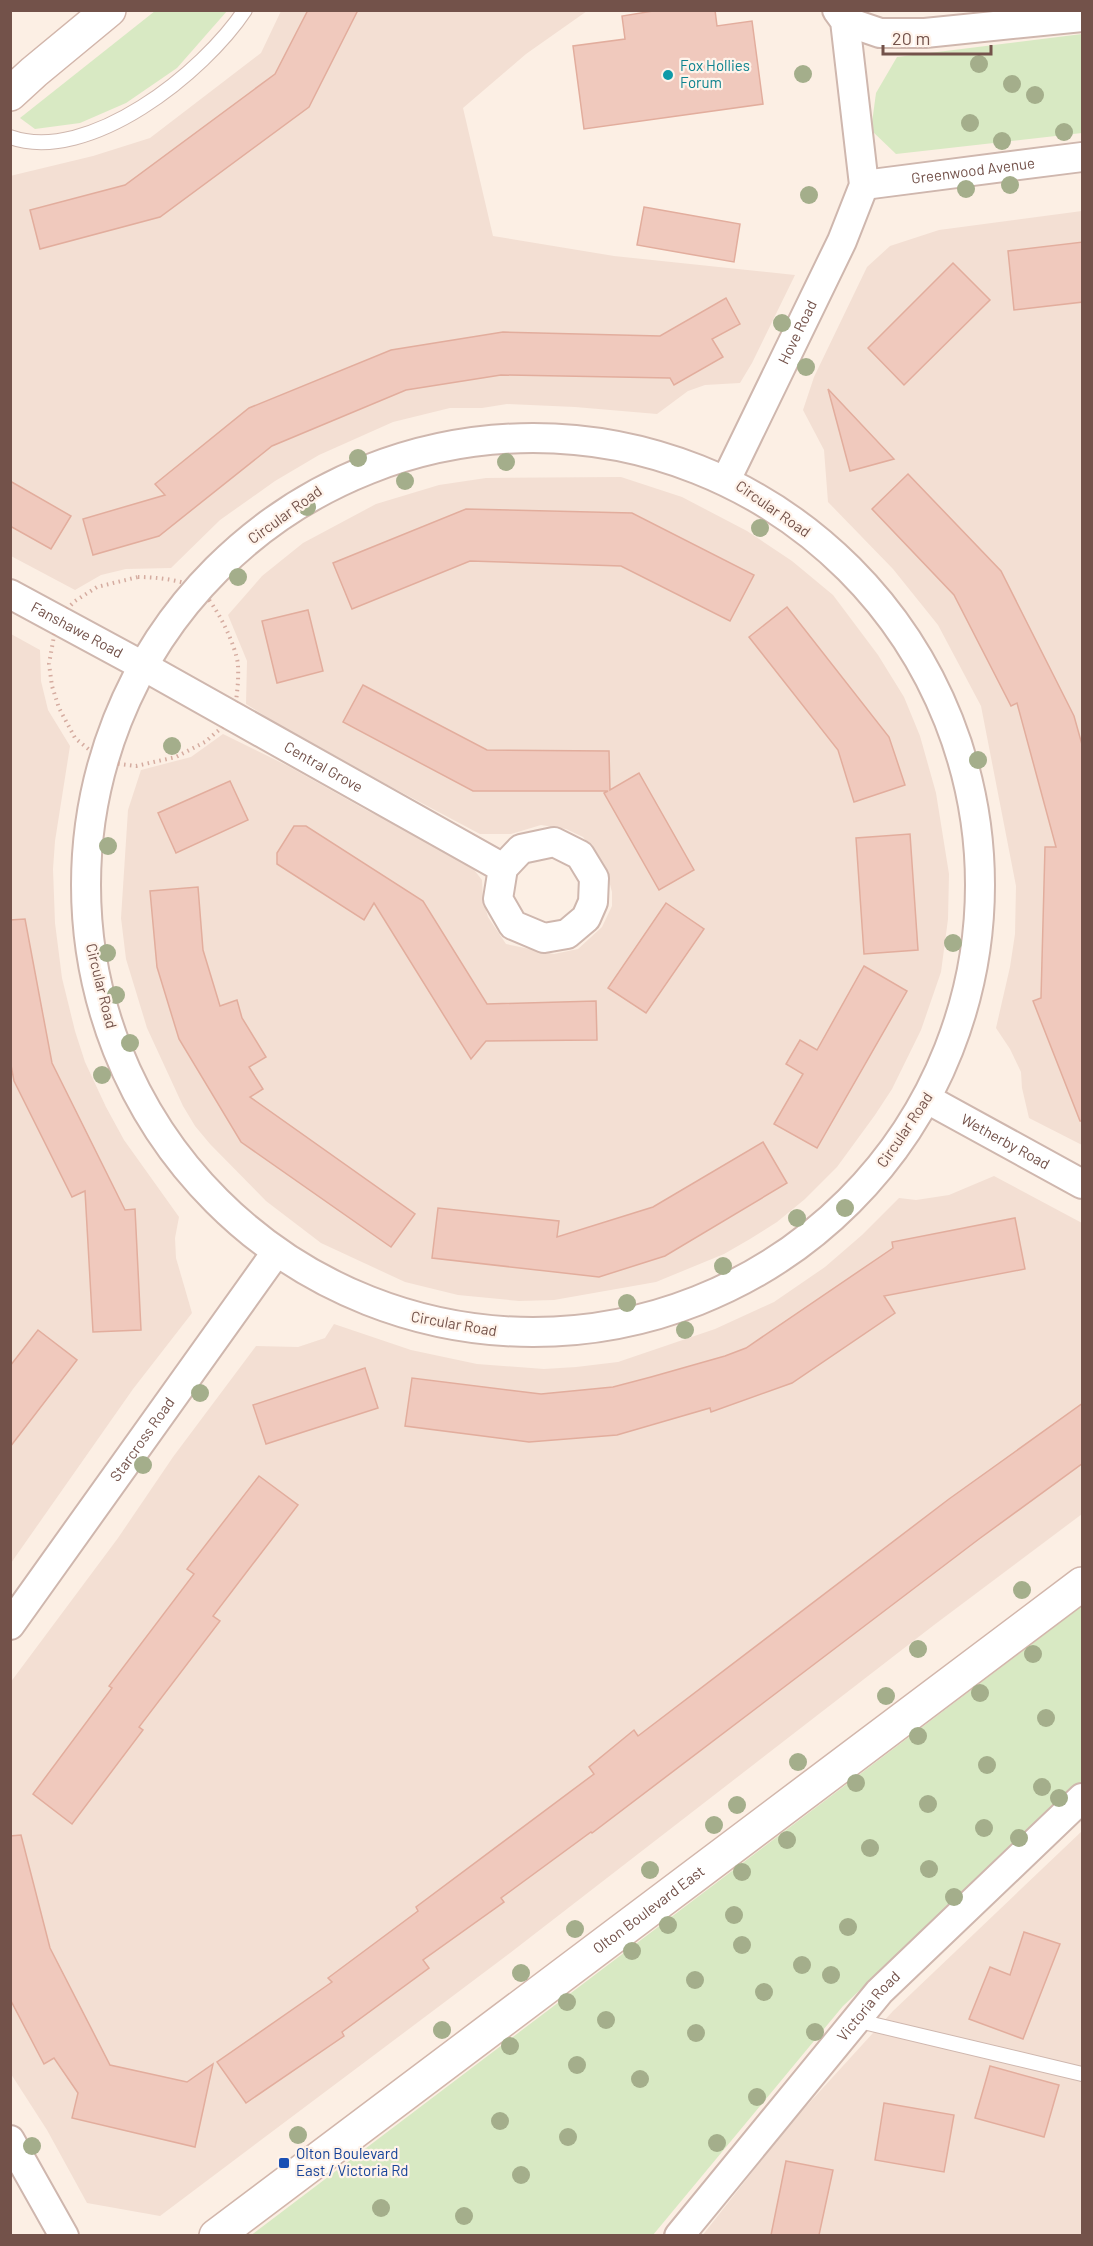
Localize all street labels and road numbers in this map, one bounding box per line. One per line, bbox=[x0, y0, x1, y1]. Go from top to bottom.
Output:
street label: Greenwood Avenue bbox=[910, 153, 1036, 187]
street label: Hove Road bbox=[774, 297, 820, 367]
street label: Circular Road bbox=[733, 476, 814, 540]
street label: Circular Road bbox=[244, 481, 325, 547]
street label: Fanshawe Road bbox=[28, 597, 126, 661]
street label: Central Grove bbox=[281, 737, 366, 796]
street label: Circular Road bbox=[83, 941, 121, 1030]
street label: Circular Road bbox=[872, 1088, 936, 1170]
street label: Wetherby Road bbox=[958, 1109, 1053, 1173]
street label: Circular Road bbox=[410, 1307, 499, 1339]
street label: Starcross Road bbox=[106, 1393, 178, 1484]
street label: Olton Boulevard East bbox=[589, 1861, 708, 1957]
street label: Victoria Road bbox=[833, 1967, 903, 2044]

